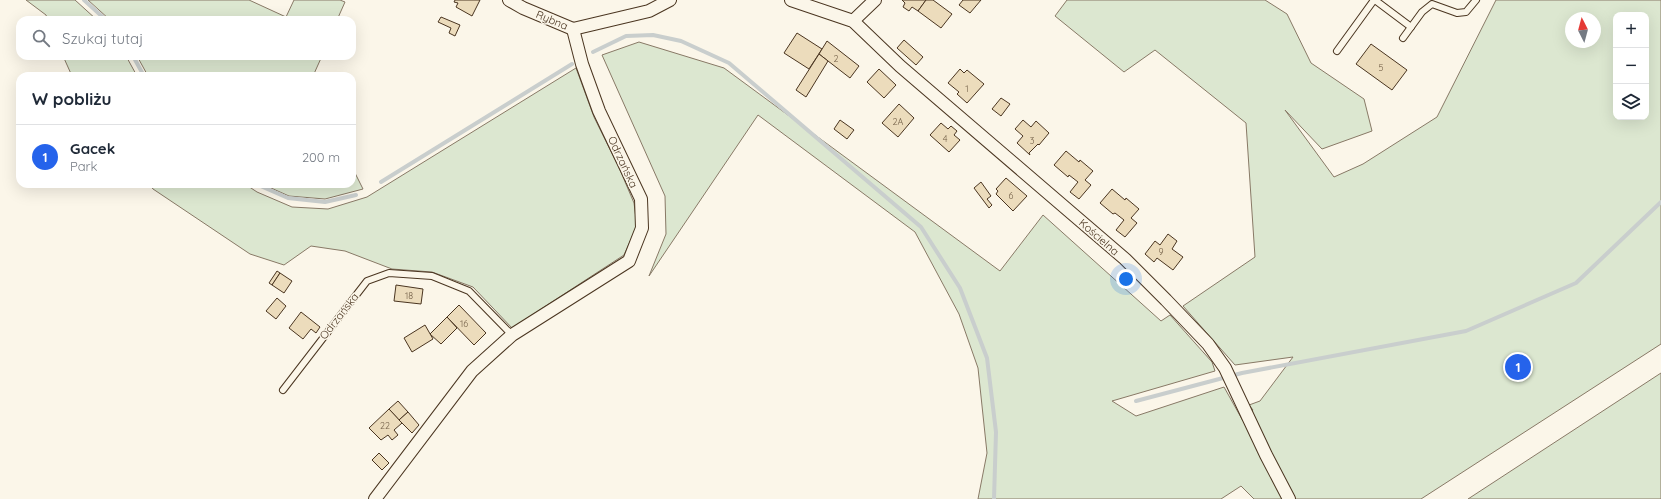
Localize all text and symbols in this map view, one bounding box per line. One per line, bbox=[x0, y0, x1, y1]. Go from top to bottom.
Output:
street label: Rybna bbox=[534, 7, 570, 33]
north arrow bbox=[1565, 12, 1601, 48]
map controls bbox=[1613, 12, 1649, 120]
button: + bbox=[1613, 12, 1649, 48]
search box bbox=[16, 16, 356, 60]
icon: search bbox=[30, 27, 52, 49]
text: Szukaj tutaj bbox=[62, 29, 143, 48]
button: − bbox=[1613, 48, 1649, 84]
house number: 2 bbox=[834, 53, 839, 64]
house number: 5 bbox=[1379, 62, 1384, 73]
house number: 1 bbox=[965, 83, 969, 94]
button: layers bbox=[1613, 84, 1649, 120]
text: W pobliżu bbox=[32, 88, 112, 109]
house number: 2A bbox=[893, 116, 904, 127]
house number: 4 bbox=[943, 133, 948, 144]
street label: Odrzańska bbox=[605, 134, 641, 190]
house number: 3 bbox=[1030, 135, 1035, 146]
text: Gacek bbox=[70, 139, 115, 158]
text: 1 bbox=[42, 149, 48, 165]
text: 200 m bbox=[302, 149, 340, 165]
text: Park bbox=[70, 158, 98, 174]
house number: 6 bbox=[1009, 190, 1014, 201]
street label: Kościelna bbox=[1076, 216, 1122, 258]
house number: 9 bbox=[1158, 246, 1164, 257]
your location bbox=[1116, 269, 1136, 289]
street label: Odrzańska bbox=[316, 290, 362, 342]
house number: 18 bbox=[405, 290, 413, 301]
house number: 16 bbox=[460, 318, 468, 329]
pin: 1 bbox=[1505, 352, 1531, 382]
house number: 22 bbox=[380, 420, 390, 431]

